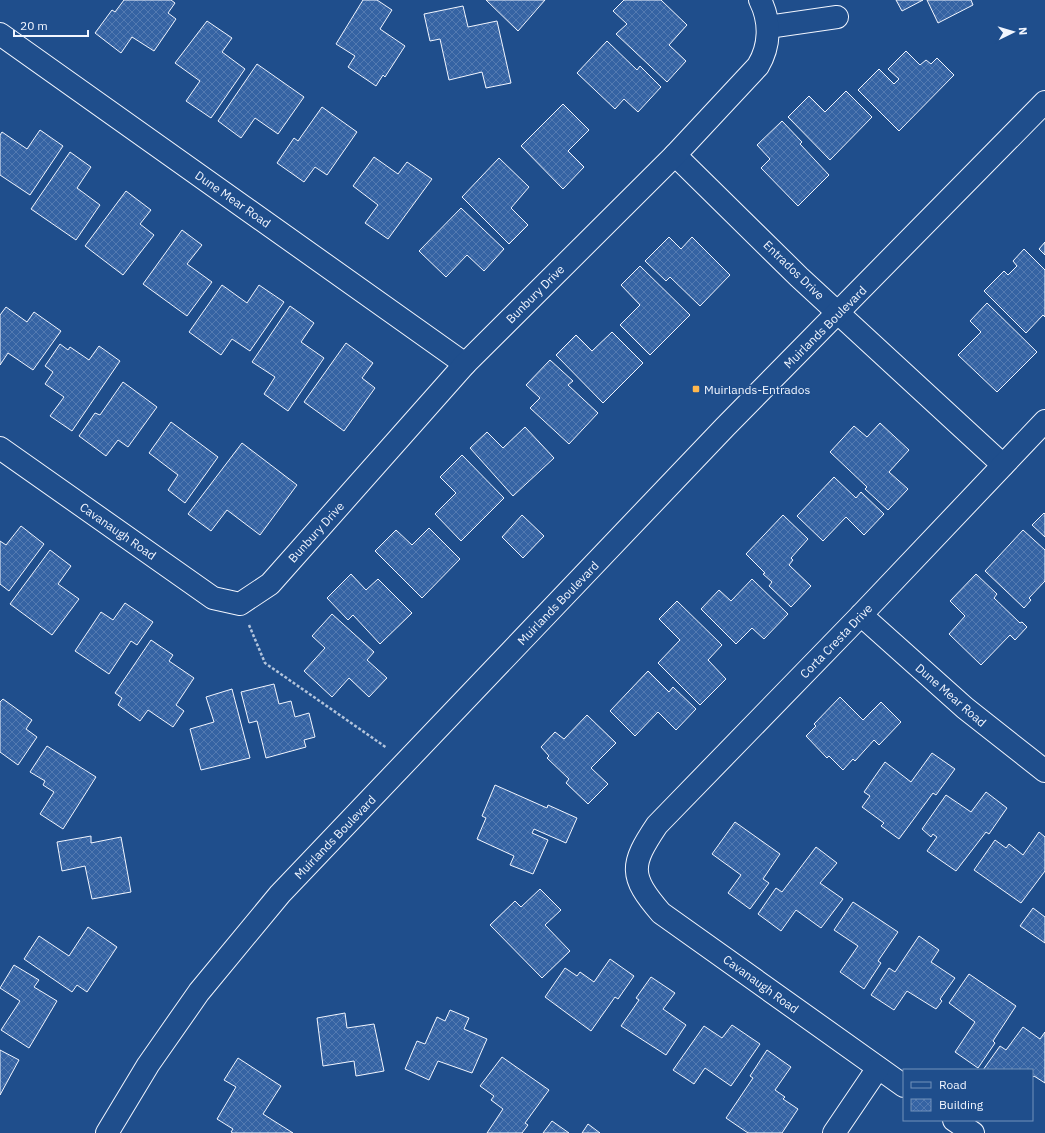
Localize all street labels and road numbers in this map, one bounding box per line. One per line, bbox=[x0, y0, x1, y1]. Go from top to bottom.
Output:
street label: Dune Mear Road bbox=[192, 167, 274, 231]
street label: Entrados Drive bbox=[760, 237, 828, 303]
street label: Bunbury Drive bbox=[503, 261, 568, 326]
street label: Muirlands Boulevard bbox=[781, 283, 869, 371]
street label: Bunbury Drive bbox=[285, 498, 347, 565]
street label: Cavanaugh Road bbox=[77, 499, 159, 563]
street label: Muirlands Boulevard bbox=[514, 558, 602, 648]
street label: Corta Cresta Drive bbox=[797, 600, 876, 681]
street label: Dune Mear Road bbox=[913, 660, 989, 730]
street label: Muirlands Boulevard bbox=[291, 792, 379, 882]
street label: Cavanaugh Road bbox=[720, 952, 802, 1016]

